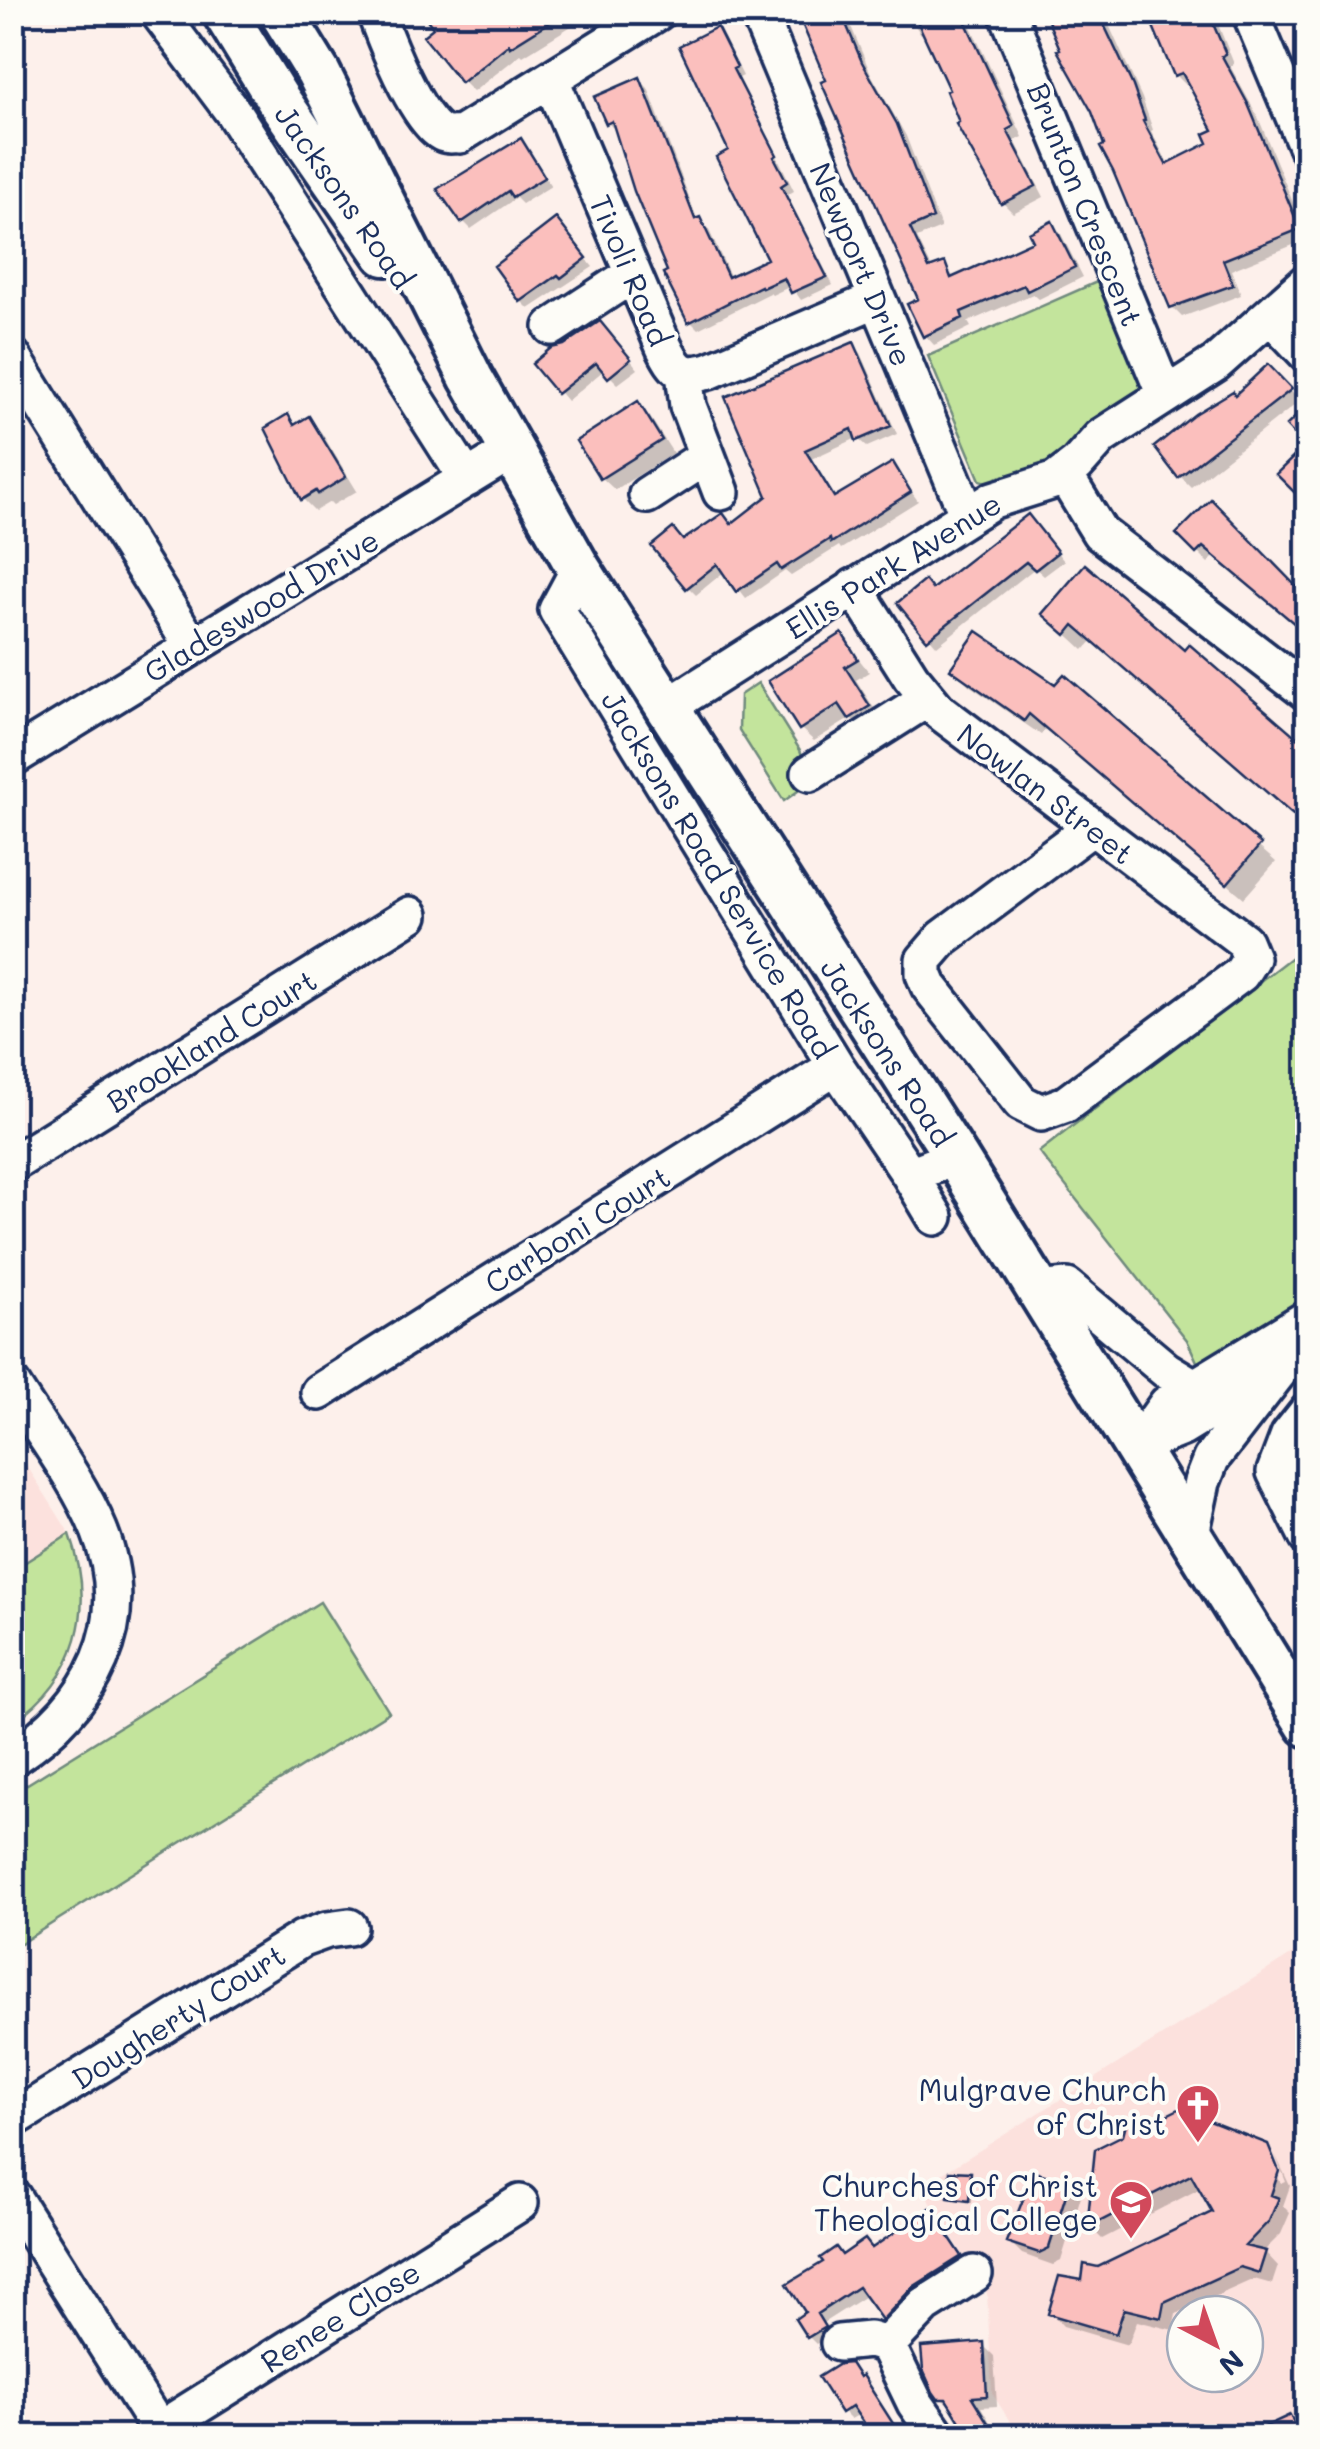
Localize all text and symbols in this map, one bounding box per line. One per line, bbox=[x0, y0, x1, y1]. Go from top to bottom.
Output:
street label: Brunton Crescent bbox=[1019, 76, 1153, 332]
street label: Jacksons Road bbox=[266, 96, 424, 296]
street label: Newport Drive bbox=[801, 156, 923, 372]
street label: Tivoli Road bbox=[581, 188, 681, 352]
street label: Ellis Park Avenue bbox=[778, 483, 1008, 647]
street label: Gladeswood Drive bbox=[136, 519, 386, 691]
street label: Jacksons Road Service Road bbox=[593, 683, 845, 1065]
street label: Nowlan Street bbox=[950, 713, 1142, 873]
street label: Jacksons Road bbox=[812, 950, 964, 1154]
street label: Brookland Court bbox=[98, 959, 324, 1121]
street label: Carboni Court bbox=[477, 1156, 677, 1302]
street label: Dougherty Court bbox=[63, 1934, 293, 2098]
place label: Mulgrave Church of Christ bbox=[919, 2069, 1166, 2143]
church icon: Mulgrave Church of Christ bbox=[1175, 2083, 1221, 2144]
place label: Churches of Christ Theological College bbox=[814, 2165, 1098, 2239]
school or university icon: Churches of Christ Theological College bbox=[1108, 2179, 1154, 2240]
street label: Renee Close bbox=[253, 2251, 427, 2381]
north arrow bbox=[1165, 2294, 1265, 2394]
text: N bbox=[1212, 2343, 1252, 2384]

